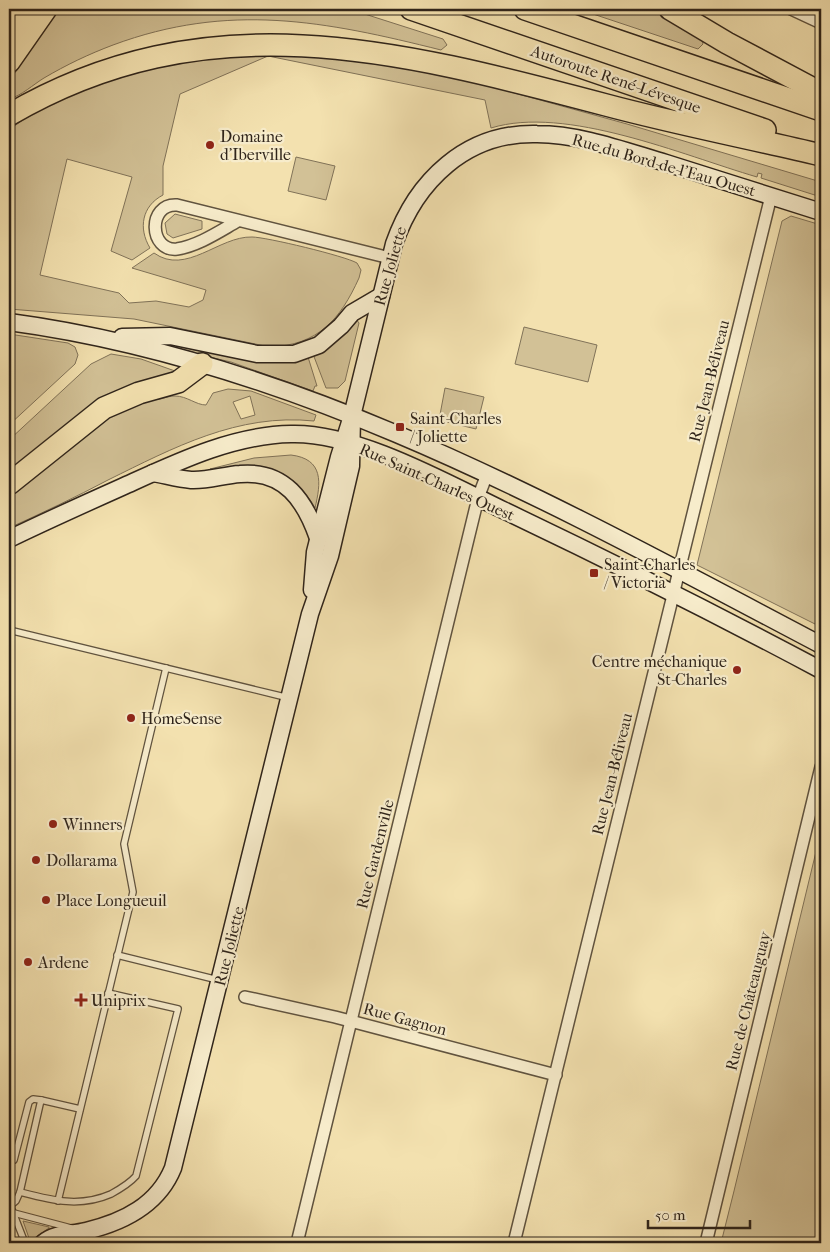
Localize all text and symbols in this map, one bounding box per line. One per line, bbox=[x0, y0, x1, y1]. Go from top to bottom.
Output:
street label: Autoroute René-Lévesque bbox=[528, 41, 704, 117]
place label: Domaine d'Iberville bbox=[220, 127, 291, 164]
street label: Rue du Bord-de-l'Eau Ouest bbox=[570, 130, 758, 200]
marker: Domaine d'Iberville bbox=[204, 139, 216, 151]
street label: Rue Joliette bbox=[370, 224, 410, 308]
street label: Rue Jean-Béliveau bbox=[685, 318, 733, 444]
place label: Saint-Charles / Joliette bbox=[409, 409, 501, 446]
marker: Saint-Charles / Joliette bbox=[394, 421, 406, 433]
street label: Rue Saint-Charles Ouest bbox=[357, 439, 518, 525]
place label: Saint-Charles / Victoria bbox=[603, 555, 695, 592]
marker: Saint-Charles / Victoria bbox=[588, 567, 600, 579]
place label: Centre méchanique St-Charles bbox=[592, 652, 727, 689]
marker: Centre méchanique St-Charles bbox=[731, 664, 743, 676]
place label: HomeSense bbox=[141, 709, 222, 728]
street label: Rue Jean-Béliveau bbox=[588, 711, 636, 837]
marker: HomeSense bbox=[125, 712, 137, 724]
street label: Rue Gardenville bbox=[352, 797, 398, 911]
place label: Winners bbox=[62, 815, 123, 834]
marker: Winners bbox=[47, 818, 59, 830]
place label: Dollarama bbox=[46, 851, 118, 870]
marker: Dollarama bbox=[30, 854, 42, 866]
place label: Place Longueuil bbox=[56, 891, 167, 910]
marker: Place Longueuil bbox=[40, 894, 52, 906]
street label: Rue Joliette bbox=[210, 904, 248, 988]
street label: Rue de Châteauguay bbox=[722, 929, 775, 1072]
place label: Ardene bbox=[37, 953, 89, 972]
marker: Ardene bbox=[22, 956, 34, 968]
place label: Uniprix bbox=[91, 991, 147, 1010]
marker: Uniprix bbox=[75, 994, 87, 1006]
street label: Rue Gagnon bbox=[361, 999, 449, 1039]
scale bar bbox=[648, 1197, 750, 1229]
text: 50 m bbox=[655, 1206, 686, 1224]

